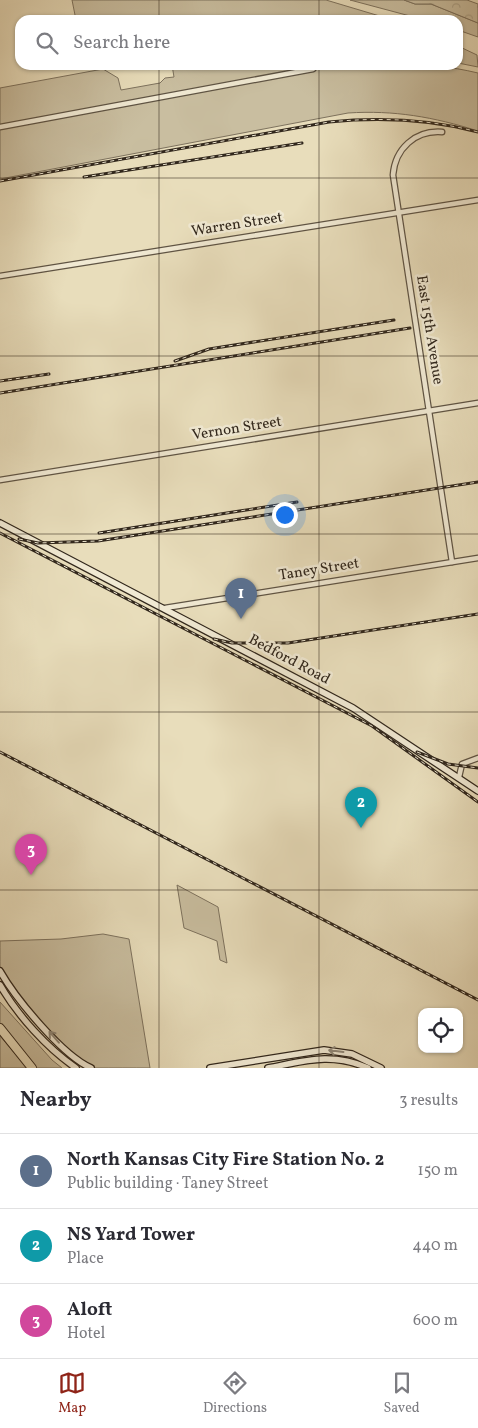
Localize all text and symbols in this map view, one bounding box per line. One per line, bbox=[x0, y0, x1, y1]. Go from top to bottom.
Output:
search box bbox=[15, 15, 463, 70]
icon: search bbox=[33, 29, 61, 57]
text: Search here bbox=[73, 30, 170, 56]
street label: Warren Street bbox=[190, 207, 284, 243]
street label: East 15th Avenue bbox=[410, 274, 448, 386]
street label: Vernon Street bbox=[191, 412, 283, 446]
your location bbox=[272, 502, 298, 528]
street label: Taney Street bbox=[277, 553, 361, 587]
pin: 1 bbox=[225, 578, 257, 619]
street label: Bedford Road bbox=[244, 630, 334, 690]
pin: 2 bbox=[345, 787, 377, 828]
pin: 3 bbox=[15, 834, 47, 875]
map controls bbox=[418, 1008, 463, 1053]
button: locate bbox=[418, 1008, 463, 1053]
one-way arrow bbox=[48, 1031, 59, 1044]
one-way arrow bbox=[328, 1046, 344, 1056]
text: Nearby bbox=[20, 1086, 91, 1115]
text: 3 results bbox=[399, 1090, 458, 1112]
text: North Kansas City Fire Station No. 2 bbox=[67, 1147, 384, 1173]
text: 1 bbox=[33, 1160, 39, 1182]
text: 150 m bbox=[417, 1160, 458, 1182]
text: Public building · Taney Street bbox=[67, 1173, 269, 1195]
text: NS Yard Tower bbox=[67, 1222, 195, 1248]
text: 2 bbox=[32, 1235, 40, 1257]
text: 440 m bbox=[412, 1235, 458, 1257]
text: Place bbox=[67, 1248, 104, 1270]
text: Aloft bbox=[67, 1297, 112, 1323]
text: 3 bbox=[32, 1310, 40, 1332]
text: 600 m bbox=[413, 1310, 458, 1332]
text: Hotel bbox=[67, 1323, 105, 1345]
tab: Map bbox=[58, 1369, 86, 1418]
tab: Directions bbox=[203, 1369, 267, 1418]
tab: Saved bbox=[384, 1369, 420, 1418]

